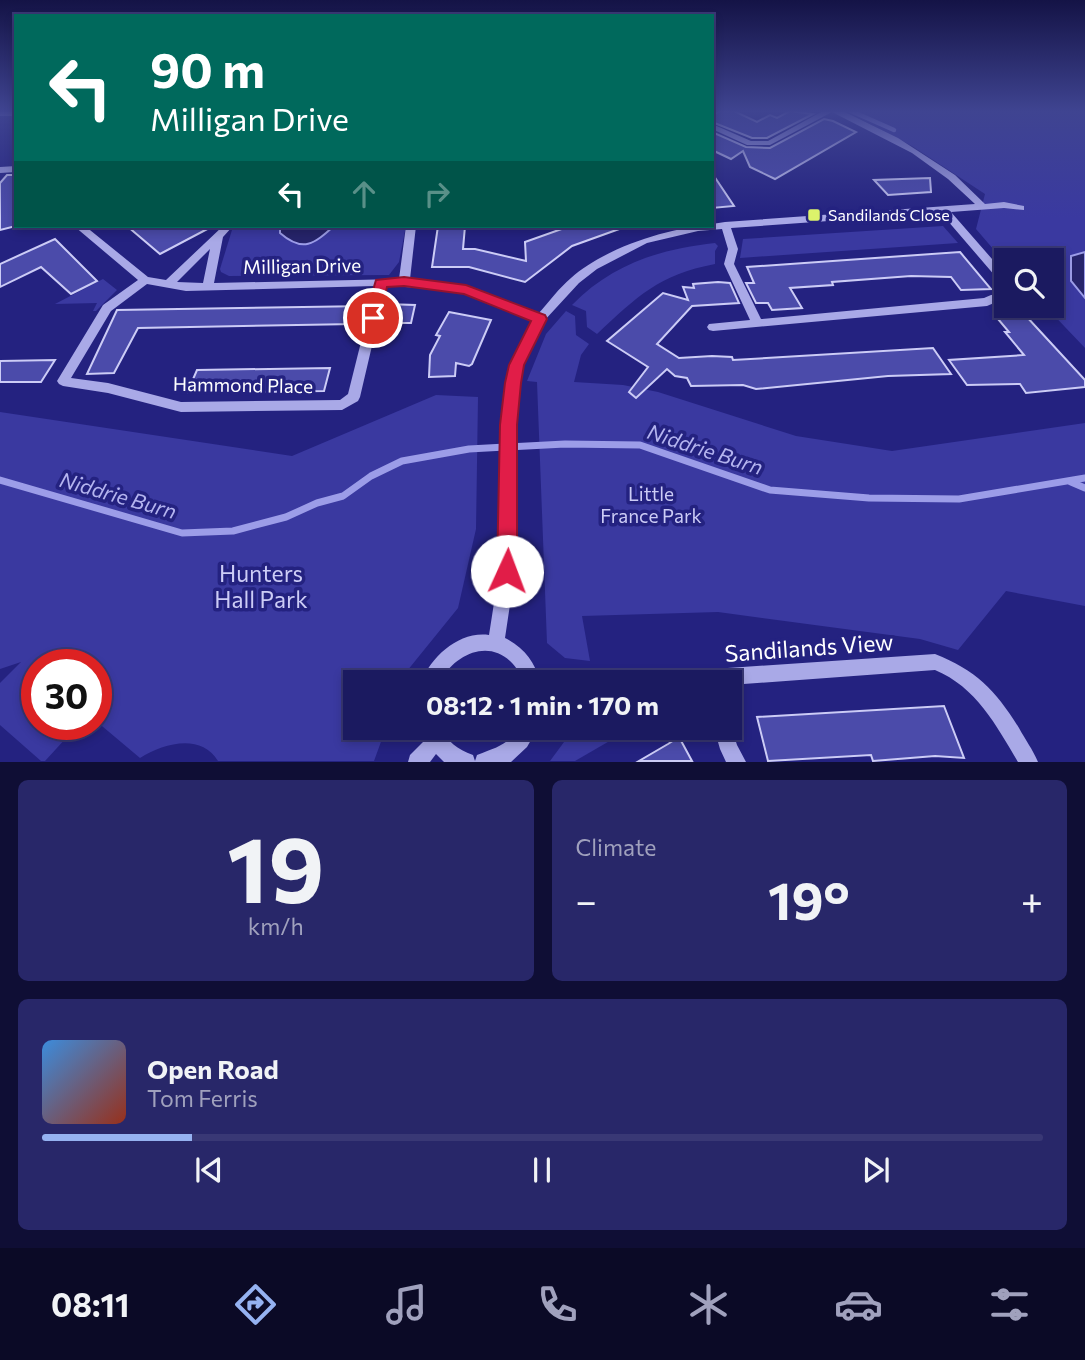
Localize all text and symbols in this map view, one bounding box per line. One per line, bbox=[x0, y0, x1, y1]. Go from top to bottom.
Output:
text: 90 m bbox=[150, 38, 265, 98]
icon: left bbox=[35, 42, 126, 133]
text: Milligan Drive bbox=[150, 98, 349, 138]
icon: left bbox=[272, 175, 310, 213]
icon: ahead bbox=[345, 175, 383, 213]
icon: right bbox=[418, 175, 456, 213]
place label: Sandilands Close bbox=[828, 205, 950, 224]
marker: Sandilands Close bbox=[806, 207, 822, 223]
map controls bbox=[994, 248, 1064, 318]
button: search bbox=[994, 248, 1064, 318]
street label: Milligan Drive bbox=[243, 253, 361, 278]
pin bbox=[343, 288, 403, 348]
icon: arrive bbox=[354, 299, 392, 337]
street label: Hammond Place bbox=[173, 372, 313, 397]
water label: Niddrie Burn bbox=[645, 418, 766, 479]
water label: Niddrie Burn bbox=[57, 466, 180, 523]
park label: Little France Park bbox=[600, 482, 702, 527]
position arrow bbox=[470, 534, 544, 608]
park label: Hunters Hall Park bbox=[214, 559, 308, 613]
street label: Sandilands View bbox=[724, 627, 894, 667]
speed limit sign: 30 bbox=[21, 649, 112, 740]
text: 08:12 · 1 min · 170 m bbox=[426, 689, 659, 720]
text: 19 bbox=[227, 810, 324, 922]
text: Climate bbox=[576, 833, 657, 861]
text: 19° bbox=[768, 867, 850, 931]
text: − bbox=[576, 876, 597, 923]
text: + bbox=[1021, 876, 1043, 923]
text: km/h bbox=[248, 912, 304, 940]
text: Open Road bbox=[147, 1053, 279, 1084]
text: Tom Ferris bbox=[147, 1084, 258, 1112]
icon: previous bbox=[190, 1151, 228, 1189]
icon: pause bbox=[523, 1151, 561, 1189]
icon: next bbox=[857, 1151, 895, 1189]
icon: directions bbox=[231, 1280, 280, 1329]
icon: music bbox=[382, 1280, 431, 1329]
icon: phone bbox=[533, 1280, 582, 1329]
icon: climate bbox=[684, 1280, 733, 1329]
icon: car bbox=[834, 1280, 883, 1329]
icon: filters bbox=[985, 1280, 1034, 1329]
text: 08:11 bbox=[51, 1284, 129, 1324]

